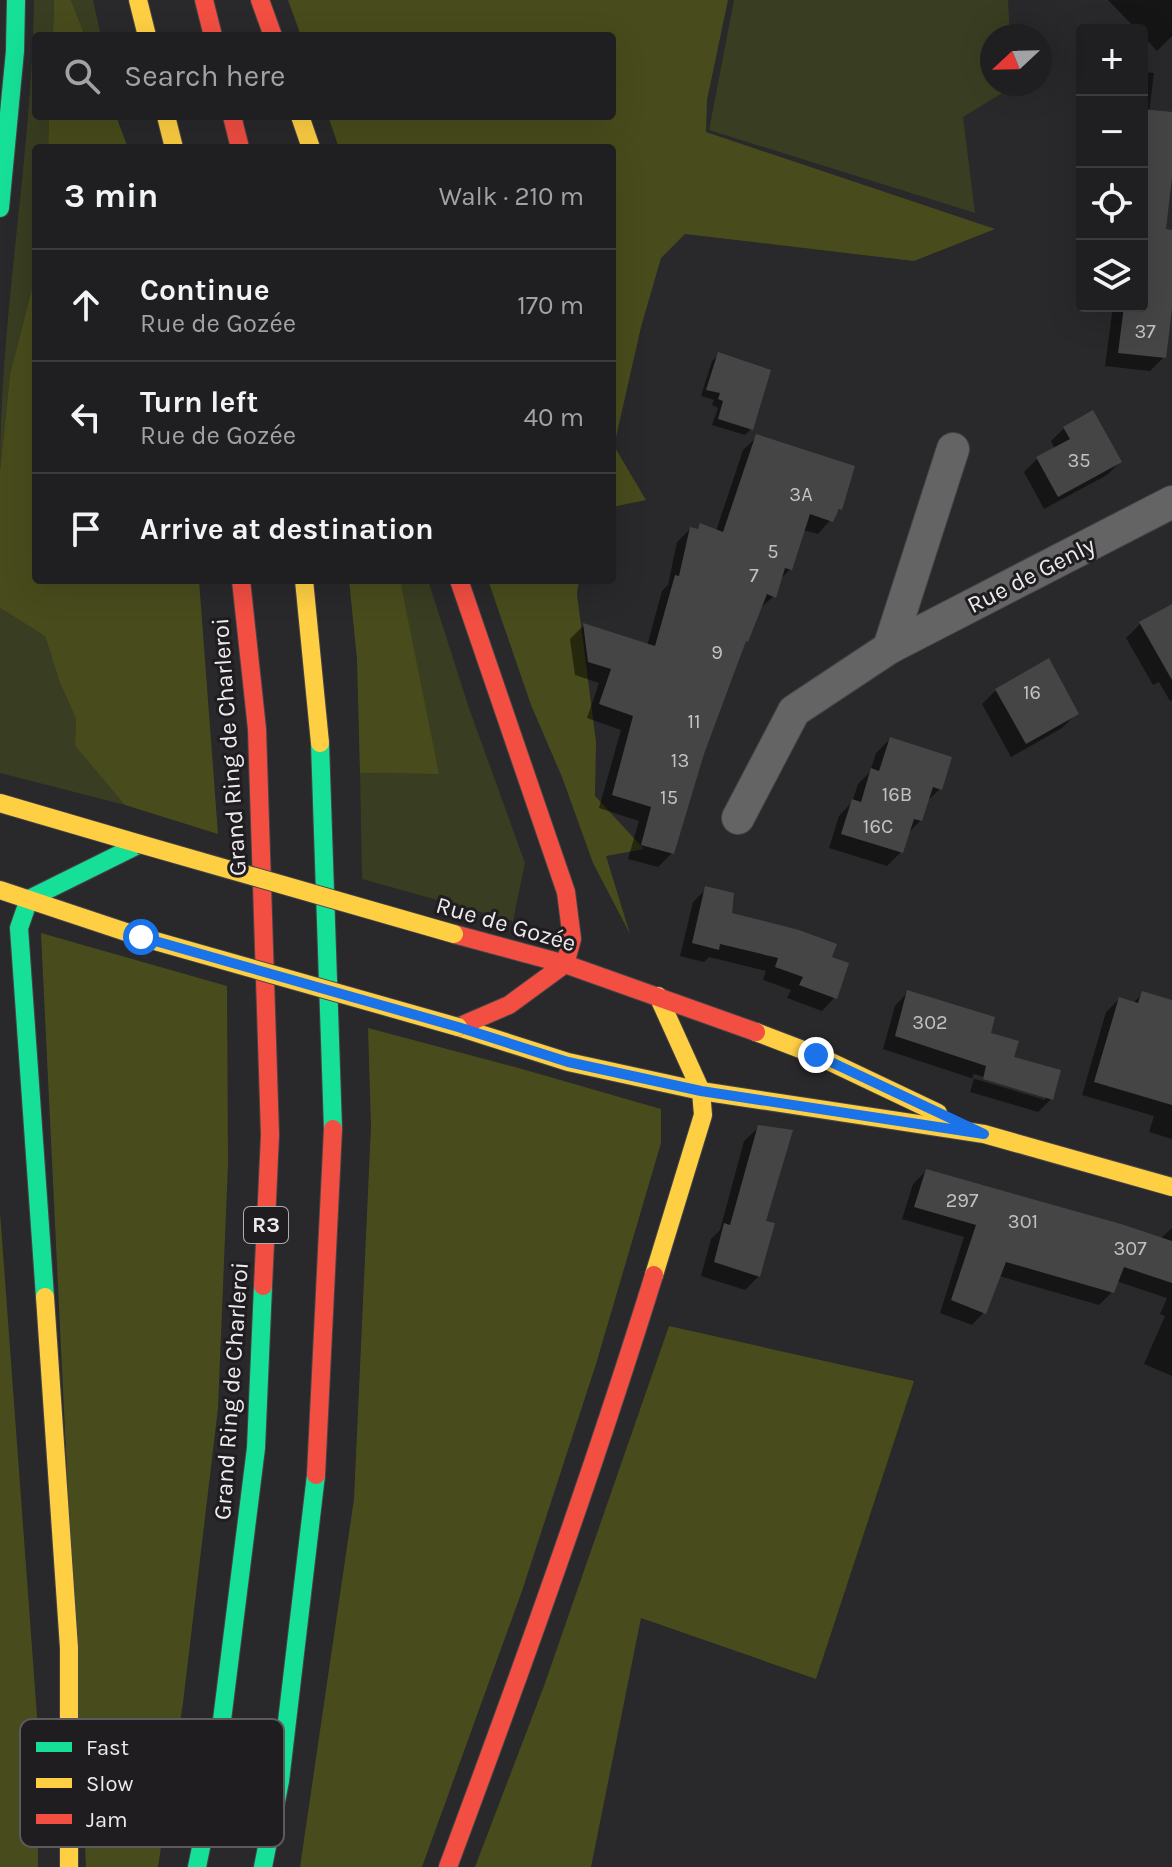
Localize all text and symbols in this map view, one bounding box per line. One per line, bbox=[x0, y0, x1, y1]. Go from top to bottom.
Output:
north arrow bbox=[980, 24, 1052, 96]
map controls bbox=[1076, 24, 1148, 312]
button: + bbox=[1076, 24, 1148, 96]
search box bbox=[32, 32, 616, 120]
icon: search bbox=[60, 54, 104, 98]
text: Search here bbox=[124, 58, 285, 94]
button: − bbox=[1076, 96, 1148, 168]
button: locate bbox=[1076, 168, 1148, 240]
text: 3 min bbox=[64, 176, 158, 216]
text: Walk · 210 m bbox=[439, 181, 584, 212]
button: layers bbox=[1076, 240, 1148, 312]
text: Continue bbox=[140, 272, 270, 308]
icon: ahead bbox=[64, 283, 108, 327]
text: 170 m bbox=[517, 290, 584, 321]
text: Rue de Gozée bbox=[140, 308, 296, 339]
house number: 37 bbox=[1134, 320, 1156, 343]
text: Turn left bbox=[140, 384, 258, 420]
icon: left bbox=[64, 395, 108, 439]
text: 40 m bbox=[524, 402, 584, 433]
text: Rue de Gozée bbox=[140, 420, 296, 451]
house number: 35 bbox=[1067, 449, 1091, 472]
house number: 3A bbox=[789, 483, 813, 506]
icon: arrive bbox=[64, 507, 108, 551]
text: Arrive at destination bbox=[140, 511, 434, 547]
street label: Rue de Genly bbox=[962, 531, 1100, 619]
house number: 5 bbox=[767, 540, 779, 563]
house number: 7 bbox=[749, 564, 759, 587]
street label: Grand Ring de Charleroi bbox=[206, 617, 252, 877]
house number: 9 bbox=[711, 641, 723, 664]
house number: 16 bbox=[1023, 681, 1041, 704]
house number: 11 bbox=[687, 710, 701, 733]
house number: 13 bbox=[671, 749, 689, 772]
house number: 16B bbox=[882, 783, 912, 806]
house number: 15 bbox=[660, 786, 678, 809]
house number: 16C bbox=[863, 815, 893, 838]
street label: Rue de Gozée bbox=[433, 891, 579, 957]
route start bbox=[123, 919, 159, 955]
house number: 302 bbox=[912, 1011, 948, 1034]
route end bbox=[798, 1037, 834, 1073]
house number: 297 bbox=[946, 1189, 979, 1212]
road number: R3 bbox=[244, 1207, 288, 1243]
house number: 301 bbox=[1008, 1210, 1038, 1233]
house number: 307 bbox=[1113, 1237, 1147, 1260]
street label: Grand Ring de Charleroi bbox=[208, 1261, 254, 1521]
legend bbox=[20, 1719, 284, 1847]
text: Fast bbox=[86, 1735, 129, 1761]
text: Slow bbox=[86, 1771, 133, 1797]
text: Jam bbox=[86, 1807, 128, 1833]

